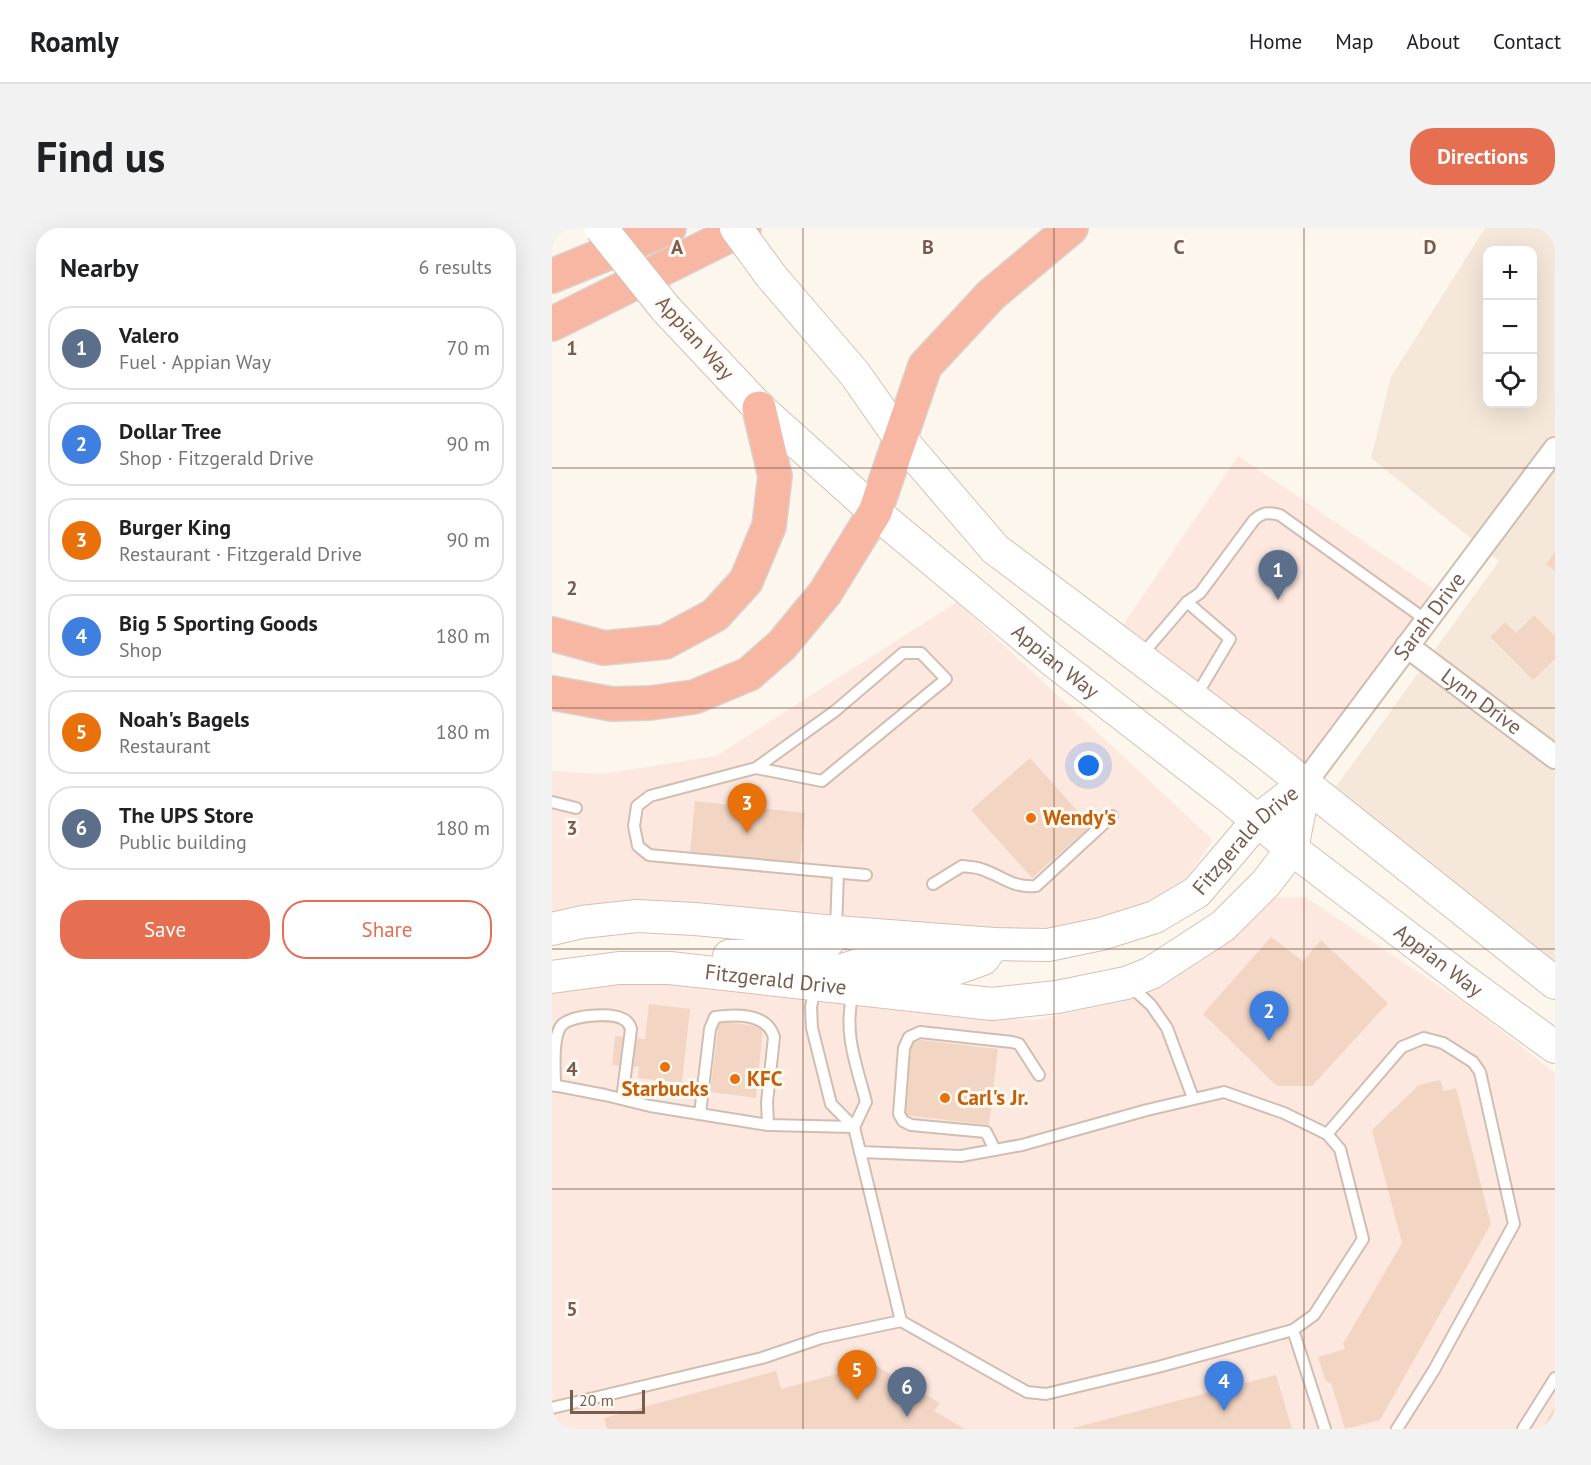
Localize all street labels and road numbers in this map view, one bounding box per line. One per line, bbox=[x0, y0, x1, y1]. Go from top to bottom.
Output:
street label: Appian Way bbox=[650, 290, 740, 386]
street label: Sarah Drive bbox=[1387, 567, 1471, 666]
street label: Appian Way bbox=[1006, 618, 1105, 705]
street label: Lynn Drive bbox=[1436, 662, 1528, 740]
street label: Fitzgerald Drive bbox=[1186, 779, 1304, 900]
street label: Appian Way bbox=[1389, 918, 1488, 1003]
street label: Fitzgerald Drive bbox=[704, 958, 848, 1001]

